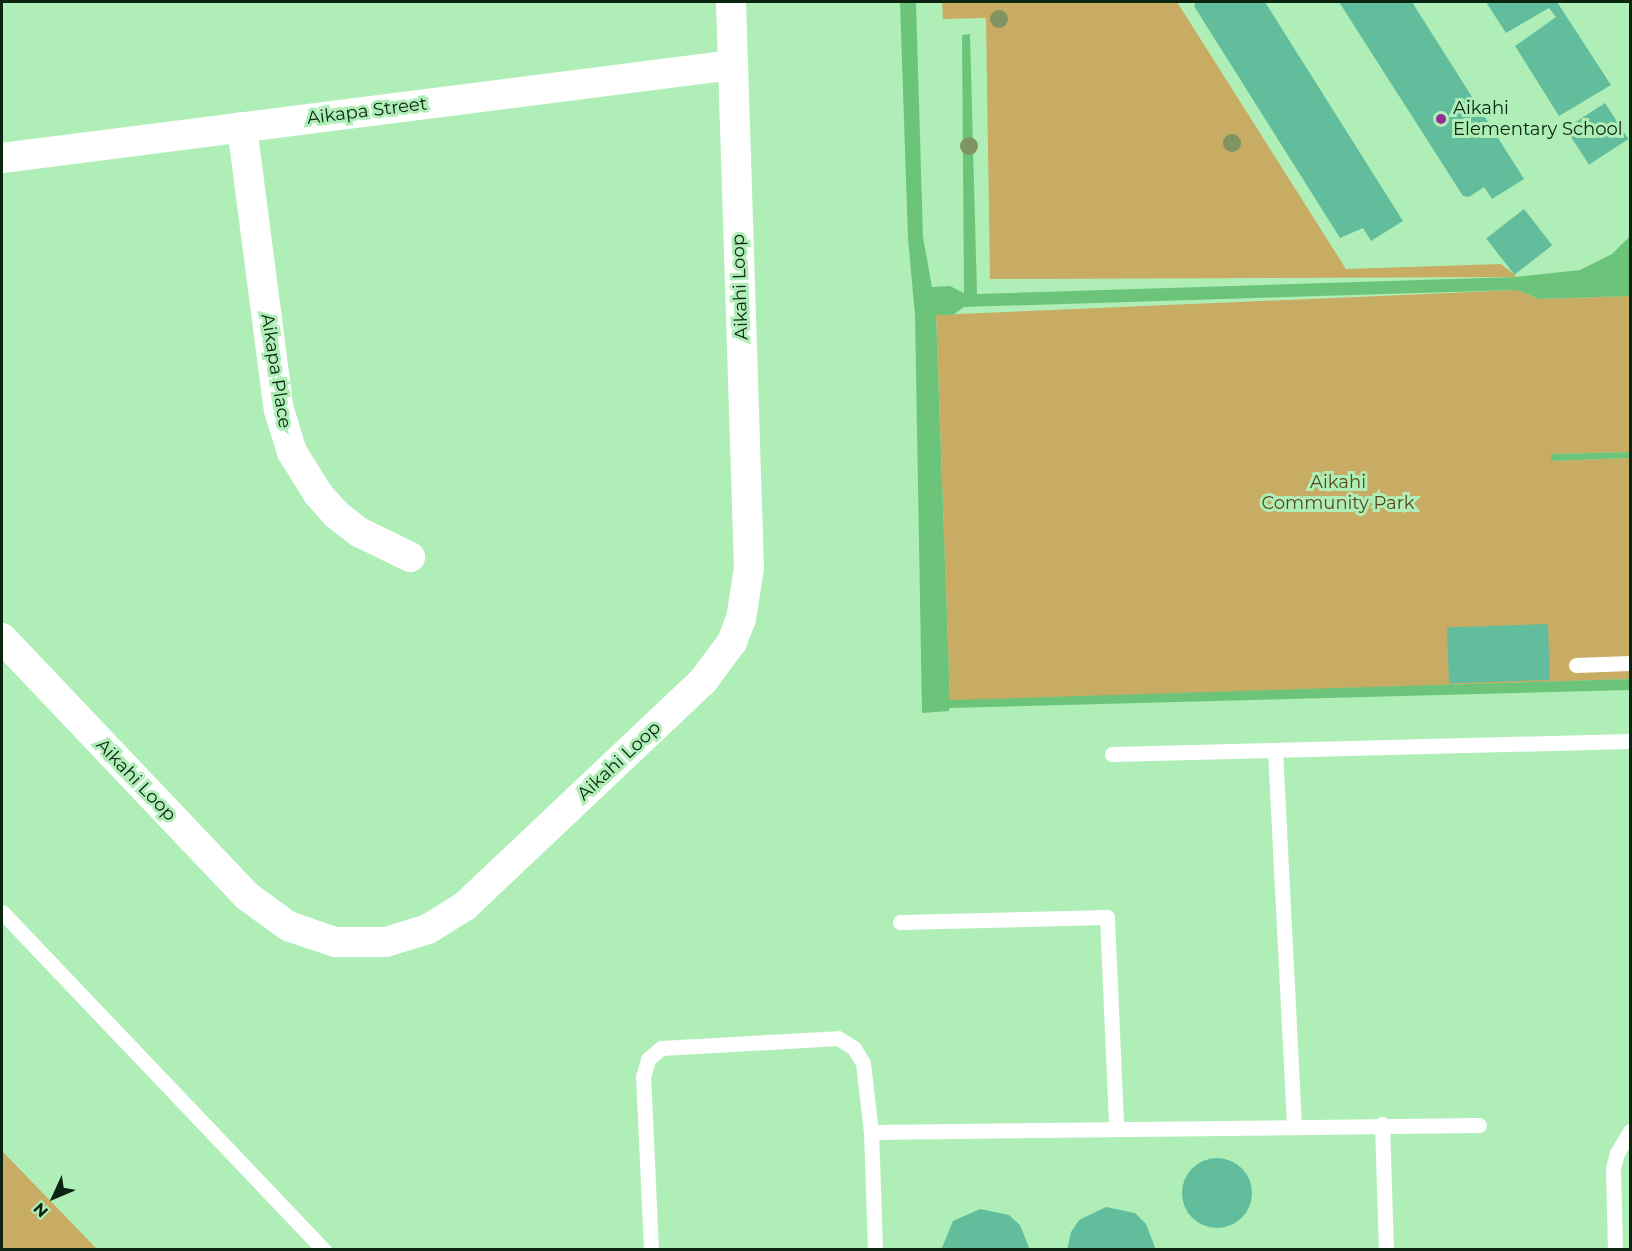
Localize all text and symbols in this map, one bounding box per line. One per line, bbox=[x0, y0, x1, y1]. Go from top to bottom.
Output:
street label: Aikapa Street bbox=[306, 93, 428, 129]
place label: Aikahi Elementary School bbox=[1453, 98, 1623, 140]
marker: Aikahi Elementary School bbox=[1434, 112, 1448, 126]
street label: Aikahi Loop bbox=[727, 234, 753, 340]
street label: Aikapa Place bbox=[256, 312, 296, 430]
park label: Aikahi Community Park bbox=[1261, 472, 1415, 514]
street label: Aikahi Loop bbox=[573, 717, 665, 805]
street label: Aikahi Loop bbox=[91, 734, 181, 826]
north arrow bbox=[24, 1167, 84, 1227]
text: N bbox=[29, 1199, 52, 1221]

